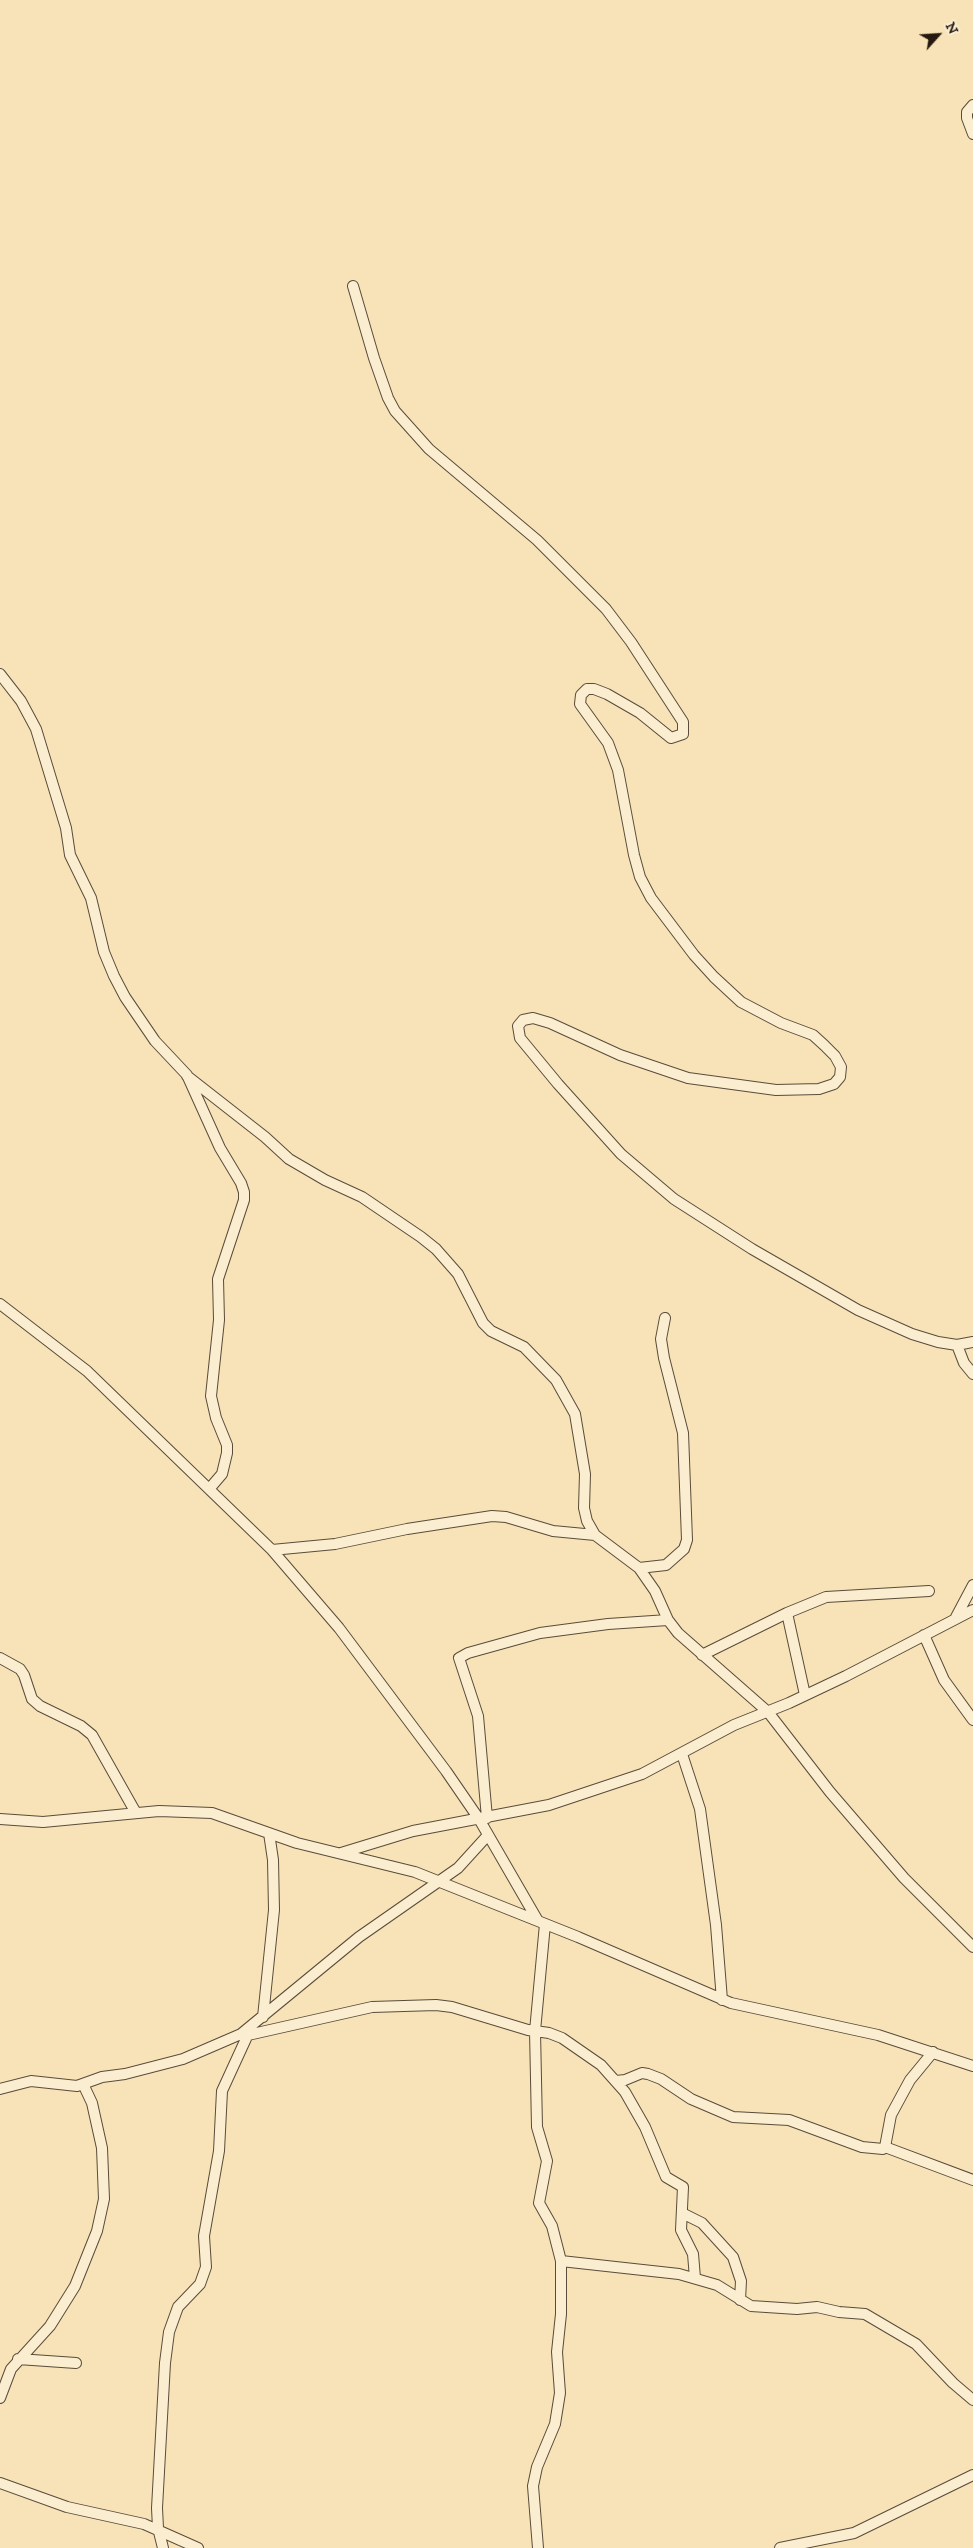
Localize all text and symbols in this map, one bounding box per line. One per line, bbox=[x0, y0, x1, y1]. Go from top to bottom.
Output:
north arrow bbox=[913, 10, 963, 60]
text: N bbox=[941, 19, 962, 38]

